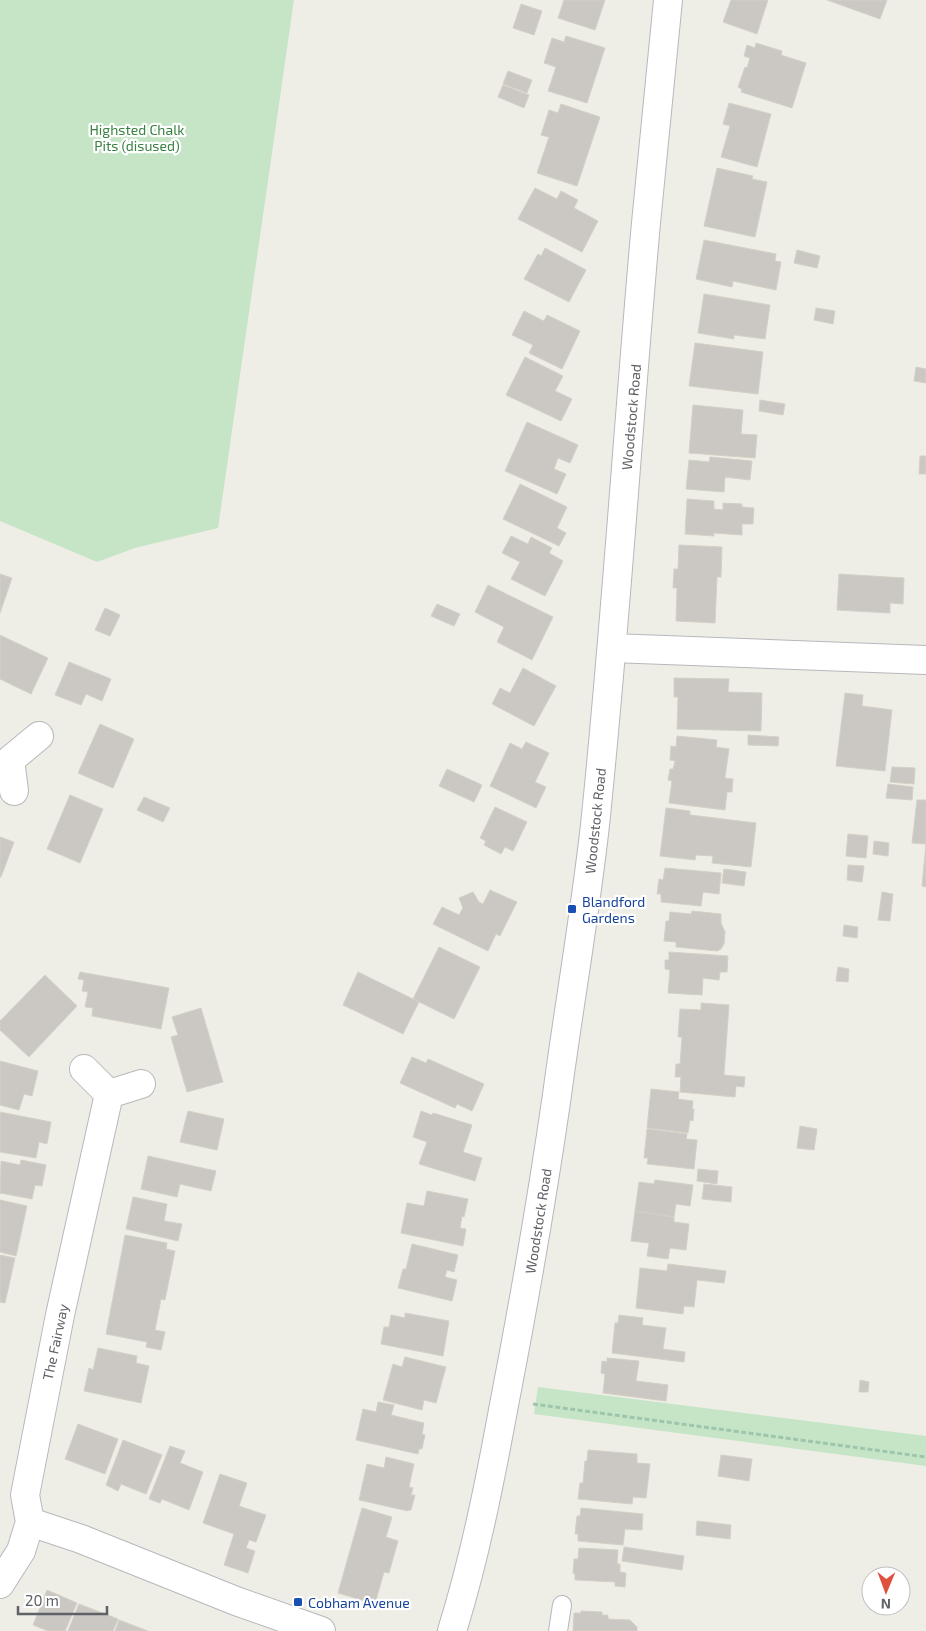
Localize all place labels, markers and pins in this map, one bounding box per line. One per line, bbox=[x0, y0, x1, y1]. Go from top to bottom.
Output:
place label: Blandford Gardens bbox=[582, 893, 645, 926]
marker: Blandford Gardens bbox=[566, 903, 578, 915]
place label: Cobham Avenue bbox=[308, 1594, 410, 1611]
marker: Cobham Avenue bbox=[292, 1596, 304, 1608]

